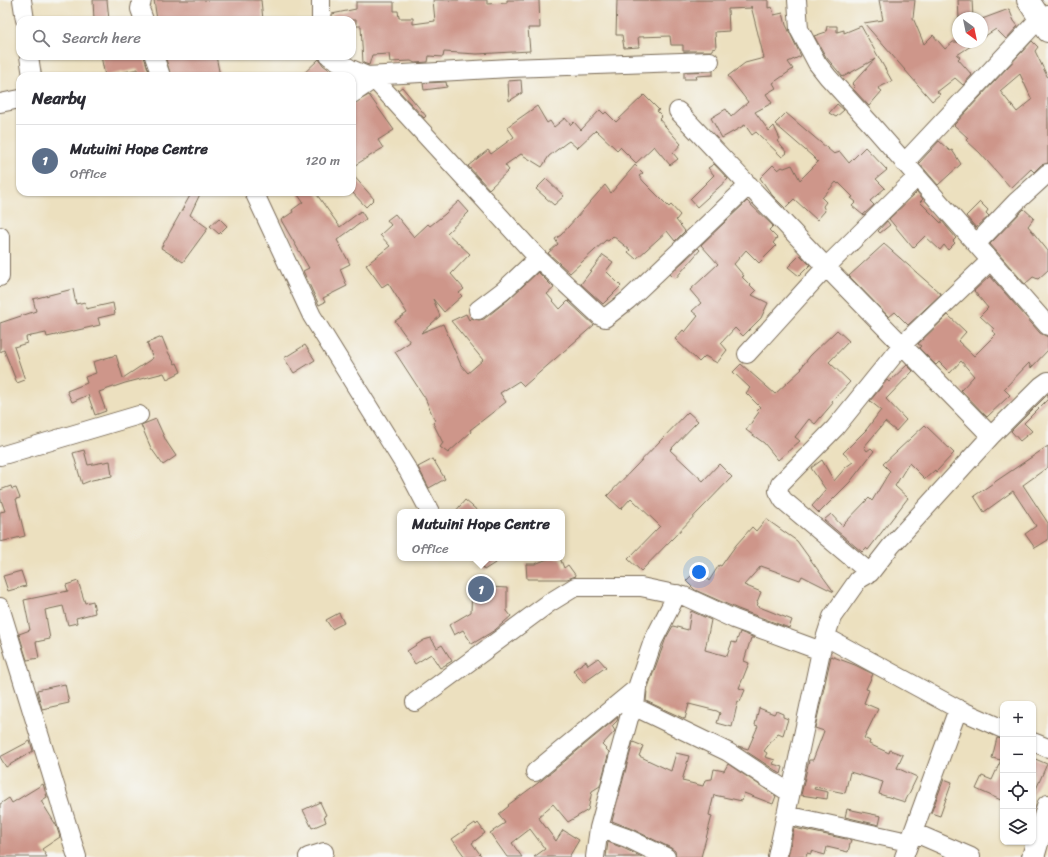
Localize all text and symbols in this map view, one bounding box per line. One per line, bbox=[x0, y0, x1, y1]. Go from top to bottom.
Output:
north arrow bbox=[952, 12, 988, 48]
search box bbox=[16, 16, 356, 60]
text: Search here bbox=[62, 25, 141, 51]
icon: search bbox=[30, 27, 52, 49]
text: Nearby bbox=[32, 83, 86, 113]
text: Mutuini Hope Centre bbox=[70, 136, 208, 162]
text: 1 bbox=[42, 149, 48, 172]
text: 120 m bbox=[305, 149, 340, 172]
text: Office bbox=[70, 162, 107, 185]
popup bbox=[397, 509, 565, 561]
text: Mutuini Hope Centre bbox=[412, 511, 550, 537]
text: Office bbox=[412, 537, 449, 560]
your location bbox=[689, 562, 709, 582]
pin: 1 bbox=[468, 574, 494, 604]
map controls bbox=[1000, 701, 1036, 845]
button: + bbox=[1000, 701, 1036, 737]
button: − bbox=[1000, 737, 1036, 773]
button: locate bbox=[1000, 773, 1036, 809]
button: layers bbox=[1000, 809, 1036, 845]

